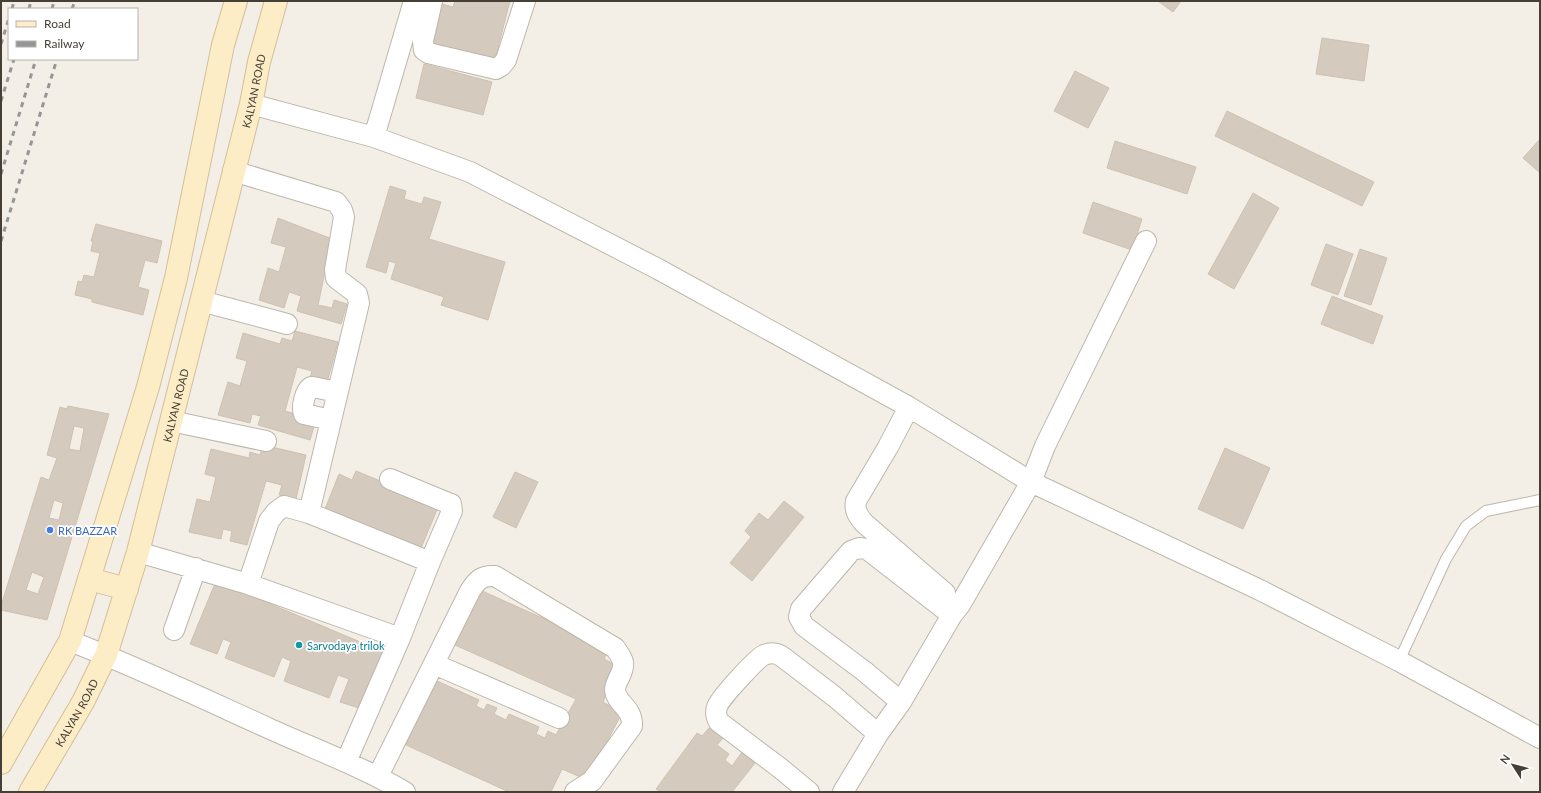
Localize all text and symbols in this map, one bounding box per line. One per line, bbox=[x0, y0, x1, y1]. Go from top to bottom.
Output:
legend bbox=[8, 8, 138, 60]
text: Road bbox=[44, 16, 71, 31]
text: Railway bbox=[44, 36, 85, 51]
street label: KALYAN ROAD bbox=[239, 52, 267, 129]
street label: KALYAN ROAD bbox=[159, 367, 191, 443]
place label: RK BAZZAR bbox=[58, 524, 117, 537]
marker: RK BAZZAR bbox=[45, 525, 55, 535]
place label: Sarvodaya trilok bbox=[307, 639, 385, 652]
marker: Sarvodaya trilok bbox=[294, 640, 304, 650]
street label: KALYAN ROAD bbox=[52, 676, 100, 749]
north arrow bbox=[1493, 745, 1533, 785]
text: N bbox=[1497, 752, 1512, 766]

